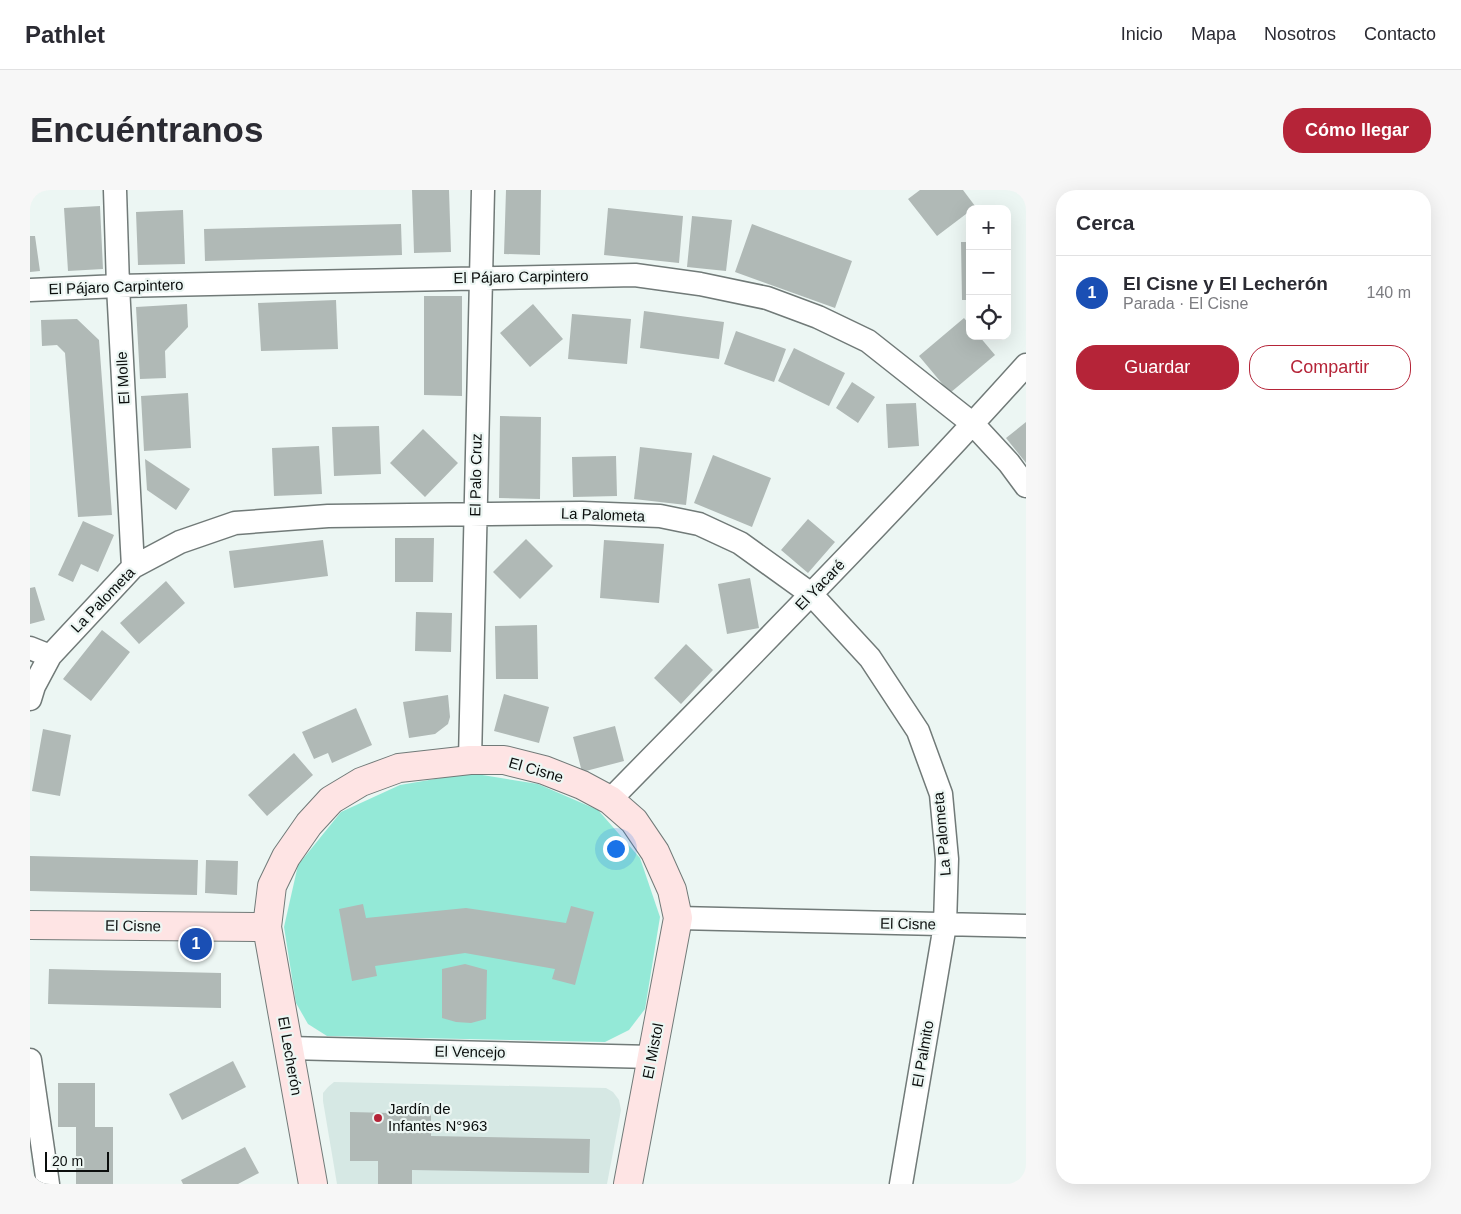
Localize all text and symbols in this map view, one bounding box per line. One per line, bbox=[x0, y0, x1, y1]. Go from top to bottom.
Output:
text: Pathlet bbox=[25, 21, 105, 48]
text: Inicio bbox=[1121, 24, 1163, 44]
text: Mapa bbox=[1191, 24, 1236, 44]
text: Nosotros bbox=[1264, 24, 1336, 44]
text: Contacto bbox=[1364, 24, 1436, 44]
button: Cómo llegar bbox=[1283, 108, 1431, 153]
text: Encuéntranos bbox=[30, 110, 263, 149]
map controls bbox=[966, 205, 1011, 340]
button: + bbox=[966, 205, 1011, 250]
text: Cerca bbox=[1076, 211, 1134, 234]
button: − bbox=[966, 250, 1011, 295]
street label: El Pájaro Carpintero bbox=[453, 267, 589, 286]
text: El Cisne y El Lecherón bbox=[1123, 273, 1328, 294]
street label: El Pájaro Carpintero bbox=[48, 276, 184, 297]
text: 1 bbox=[1088, 284, 1096, 301]
text: 140 m bbox=[1367, 284, 1411, 301]
button: locate bbox=[966, 295, 1011, 340]
text: Parada · El Cisne bbox=[1123, 295, 1248, 312]
button: Guardar bbox=[1076, 345, 1239, 390]
button: Compartir bbox=[1249, 345, 1411, 390]
street label: El Molle bbox=[113, 351, 132, 405]
street label: El Palo Cruz bbox=[466, 433, 485, 517]
street label: La Palometa bbox=[561, 505, 646, 524]
street label: El Yacaré bbox=[791, 556, 848, 613]
street label: La Palometa bbox=[67, 563, 138, 636]
street label: El Cisne bbox=[507, 754, 565, 785]
street label: La Palometa bbox=[929, 791, 954, 877]
your location bbox=[603, 836, 629, 862]
street label: El Cisne bbox=[880, 915, 936, 932]
street label: El Cisne bbox=[105, 917, 161, 934]
pin: 1 bbox=[180, 925, 212, 963]
street label: El Lecherón bbox=[275, 1015, 306, 1097]
street label: El Palmito bbox=[908, 1019, 937, 1089]
street label: El Mistol bbox=[639, 1021, 666, 1080]
street label: El Vencejo bbox=[434, 1042, 506, 1061]
place label: Jardín de Infantes N°963 bbox=[388, 1100, 487, 1134]
marker: Jardín de Infantes N°963 bbox=[372, 1112, 384, 1124]
scale bar bbox=[45, 1149, 109, 1172]
text: 20 m bbox=[52, 1153, 83, 1169]

